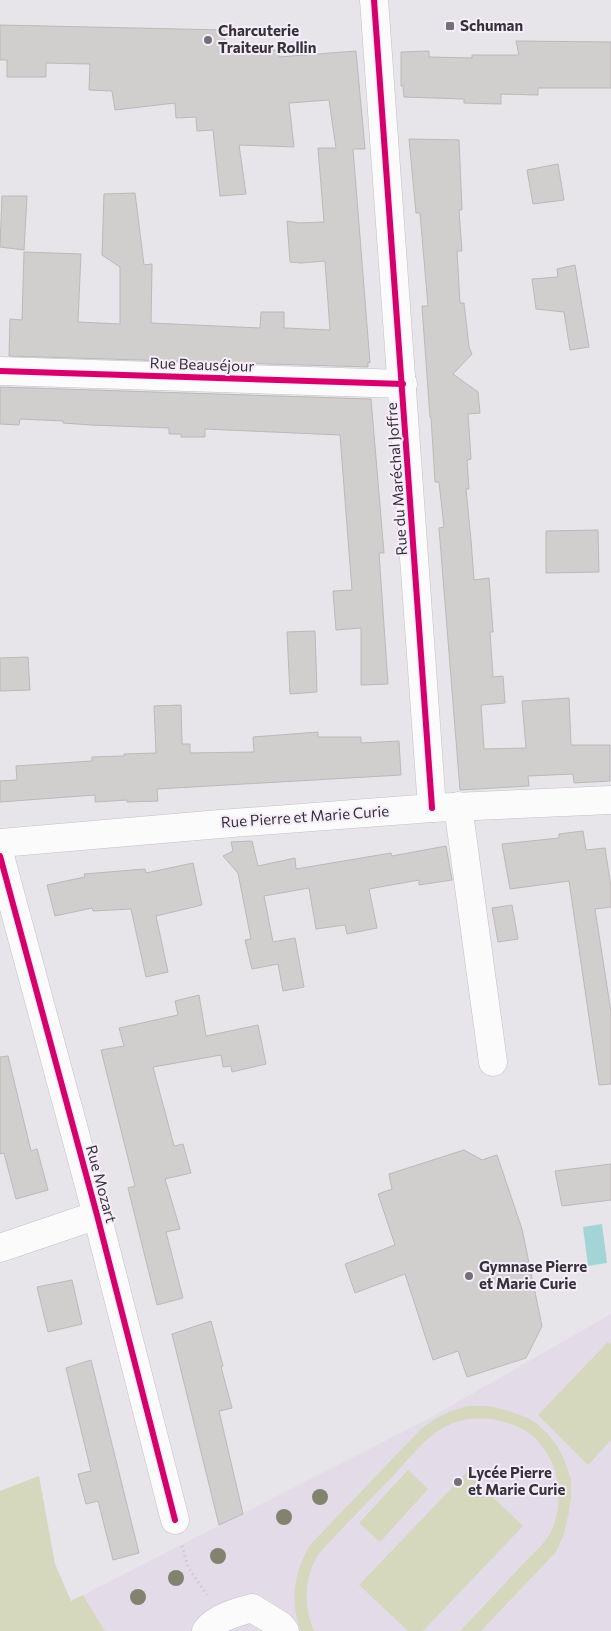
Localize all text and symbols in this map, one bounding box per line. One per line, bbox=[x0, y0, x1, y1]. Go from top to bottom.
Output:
place label: Schuman bbox=[460, 16, 523, 34]
marker: Schuman bbox=[444, 20, 456, 32]
place label: Charcuterie Traiteur Rollin bbox=[218, 21, 316, 56]
marker: Charcuterie Traiteur Rollin bbox=[202, 34, 214, 46]
street label: Rue Beauséjour bbox=[149, 353, 255, 375]
street label: Rue du Maréchal Joffre bbox=[382, 402, 410, 556]
street label: Rue Pierre et Marie Curie bbox=[220, 801, 390, 831]
street label: Rue Mozart bbox=[83, 1143, 121, 1225]
place label: Gymnase Pierre et Marie Curie bbox=[479, 1257, 587, 1292]
marker: Gymnase Pierre et Marie Curie bbox=[463, 1270, 475, 1282]
place label: Lycée Pierre et Marie Curie bbox=[468, 1463, 566, 1498]
marker: Lycée Pierre et Marie Curie bbox=[452, 1476, 464, 1488]

